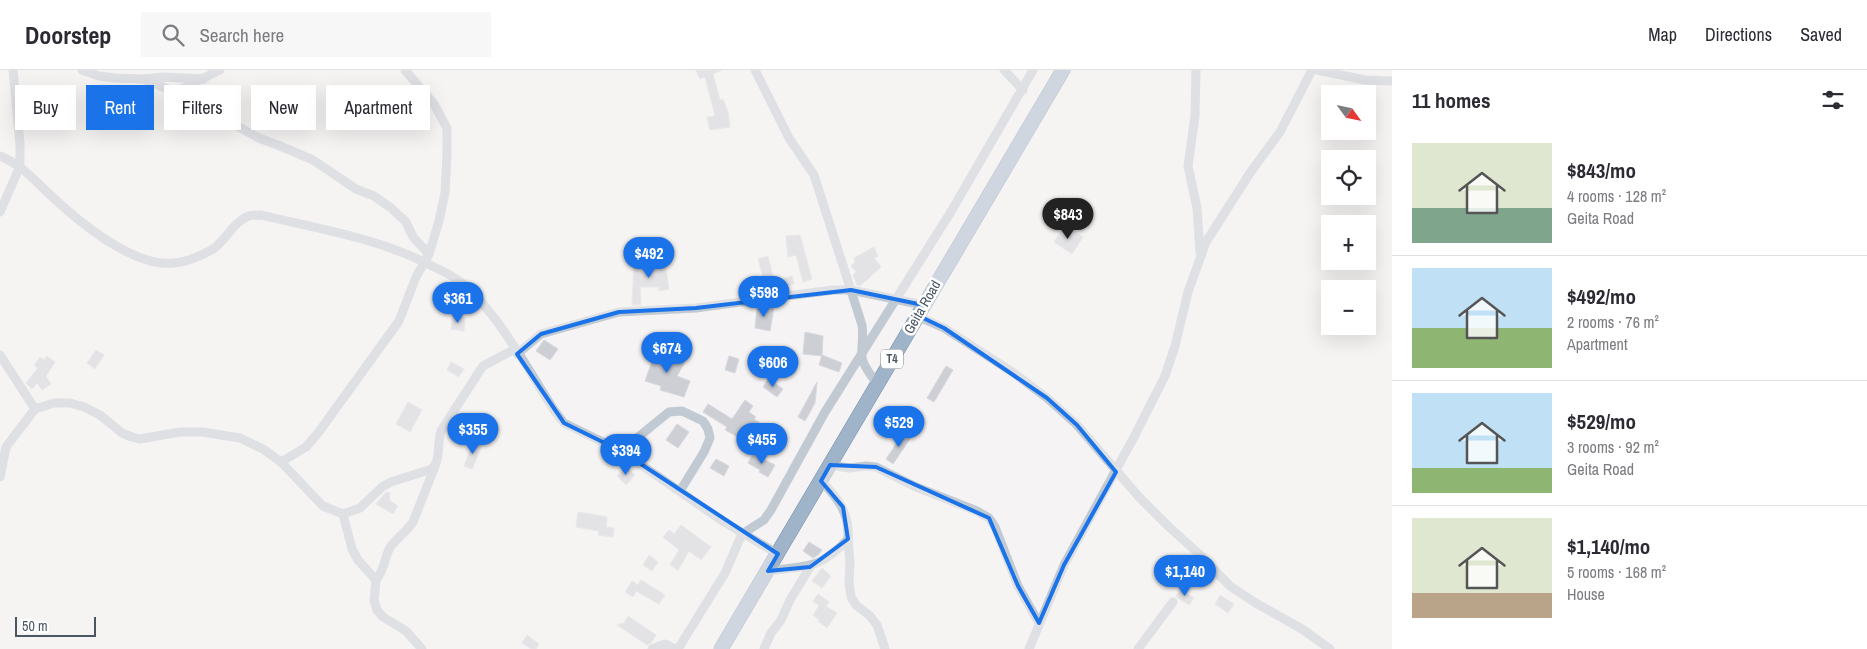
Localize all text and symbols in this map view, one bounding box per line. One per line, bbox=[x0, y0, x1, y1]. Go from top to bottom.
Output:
search box bbox=[141, 12, 491, 57]
text: Doorstep bbox=[25, 19, 111, 51]
icon: search bbox=[159, 21, 187, 49]
text: Search here bbox=[199, 22, 284, 48]
text: Map bbox=[1648, 22, 1677, 47]
text: Directions bbox=[1705, 22, 1772, 47]
text: Saved bbox=[1800, 22, 1842, 47]
chip: Buy bbox=[15, 85, 76, 130]
chip: Rent bbox=[86, 85, 154, 130]
chip: Filters bbox=[164, 85, 241, 130]
chip: New bbox=[251, 85, 316, 130]
chip: Apartment bbox=[326, 85, 430, 130]
north arrow bbox=[1321, 85, 1376, 140]
map controls bbox=[1321, 85, 1376, 335]
text: 11 homes bbox=[1412, 86, 1491, 115]
icon: filters bbox=[1819, 86, 1847, 114]
button: locate bbox=[1321, 150, 1376, 205]
text: $843/mo bbox=[1567, 156, 1636, 185]
icon: home bbox=[1452, 163, 1512, 223]
text: 4 rooms · 128 m² bbox=[1567, 185, 1666, 207]
pin: $843 bbox=[1038, 198, 1098, 240]
text: $843 bbox=[1053, 203, 1083, 225]
text: Geita Road bbox=[1567, 207, 1634, 229]
button: + bbox=[1321, 215, 1376, 270]
pin: $492 bbox=[619, 236, 679, 279]
text: $492 bbox=[634, 242, 664, 264]
pin: $598 bbox=[734, 276, 794, 318]
street label: Geita Road bbox=[900, 277, 944, 337]
button: − bbox=[1321, 280, 1376, 335]
text: $598 bbox=[749, 281, 779, 303]
pin: $361 bbox=[428, 282, 488, 324]
text: $492/mo bbox=[1567, 282, 1636, 311]
text: $361 bbox=[443, 287, 473, 309]
icon: home bbox=[1452, 288, 1512, 348]
text: 2 rooms · 76 m² bbox=[1567, 311, 1659, 333]
pin: $674 bbox=[637, 332, 697, 374]
text: Apartment bbox=[1567, 333, 1628, 355]
text: $674 bbox=[652, 337, 682, 359]
pin: $606 bbox=[743, 346, 803, 388]
road number: T4 bbox=[881, 350, 903, 368]
text: $606 bbox=[758, 351, 788, 373]
pin: $529 bbox=[869, 406, 929, 448]
text: $529/mo bbox=[1567, 407, 1636, 436]
text: $529 bbox=[884, 411, 914, 433]
pin: $355 bbox=[443, 412, 503, 455]
icon: home bbox=[1452, 413, 1512, 473]
text: $355 bbox=[458, 418, 488, 440]
pin: $455 bbox=[732, 422, 792, 465]
text: $455 bbox=[747, 428, 777, 450]
pin: $394 bbox=[596, 434, 656, 476]
text: 3 rooms · 92 m² bbox=[1567, 436, 1659, 458]
text: $394 bbox=[611, 439, 641, 461]
text: Geita Road bbox=[1567, 458, 1634, 480]
text: $1,140/mo bbox=[1567, 532, 1650, 561]
icon: home bbox=[1452, 538, 1512, 598]
pin: $1,140 bbox=[1144, 554, 1226, 597]
text: $1,140 bbox=[1165, 560, 1205, 582]
text: 5 rooms · 168 m² bbox=[1567, 561, 1666, 583]
text: House bbox=[1567, 583, 1605, 605]
scale bar bbox=[15, 614, 96, 637]
text: 50 m bbox=[22, 617, 48, 635]

